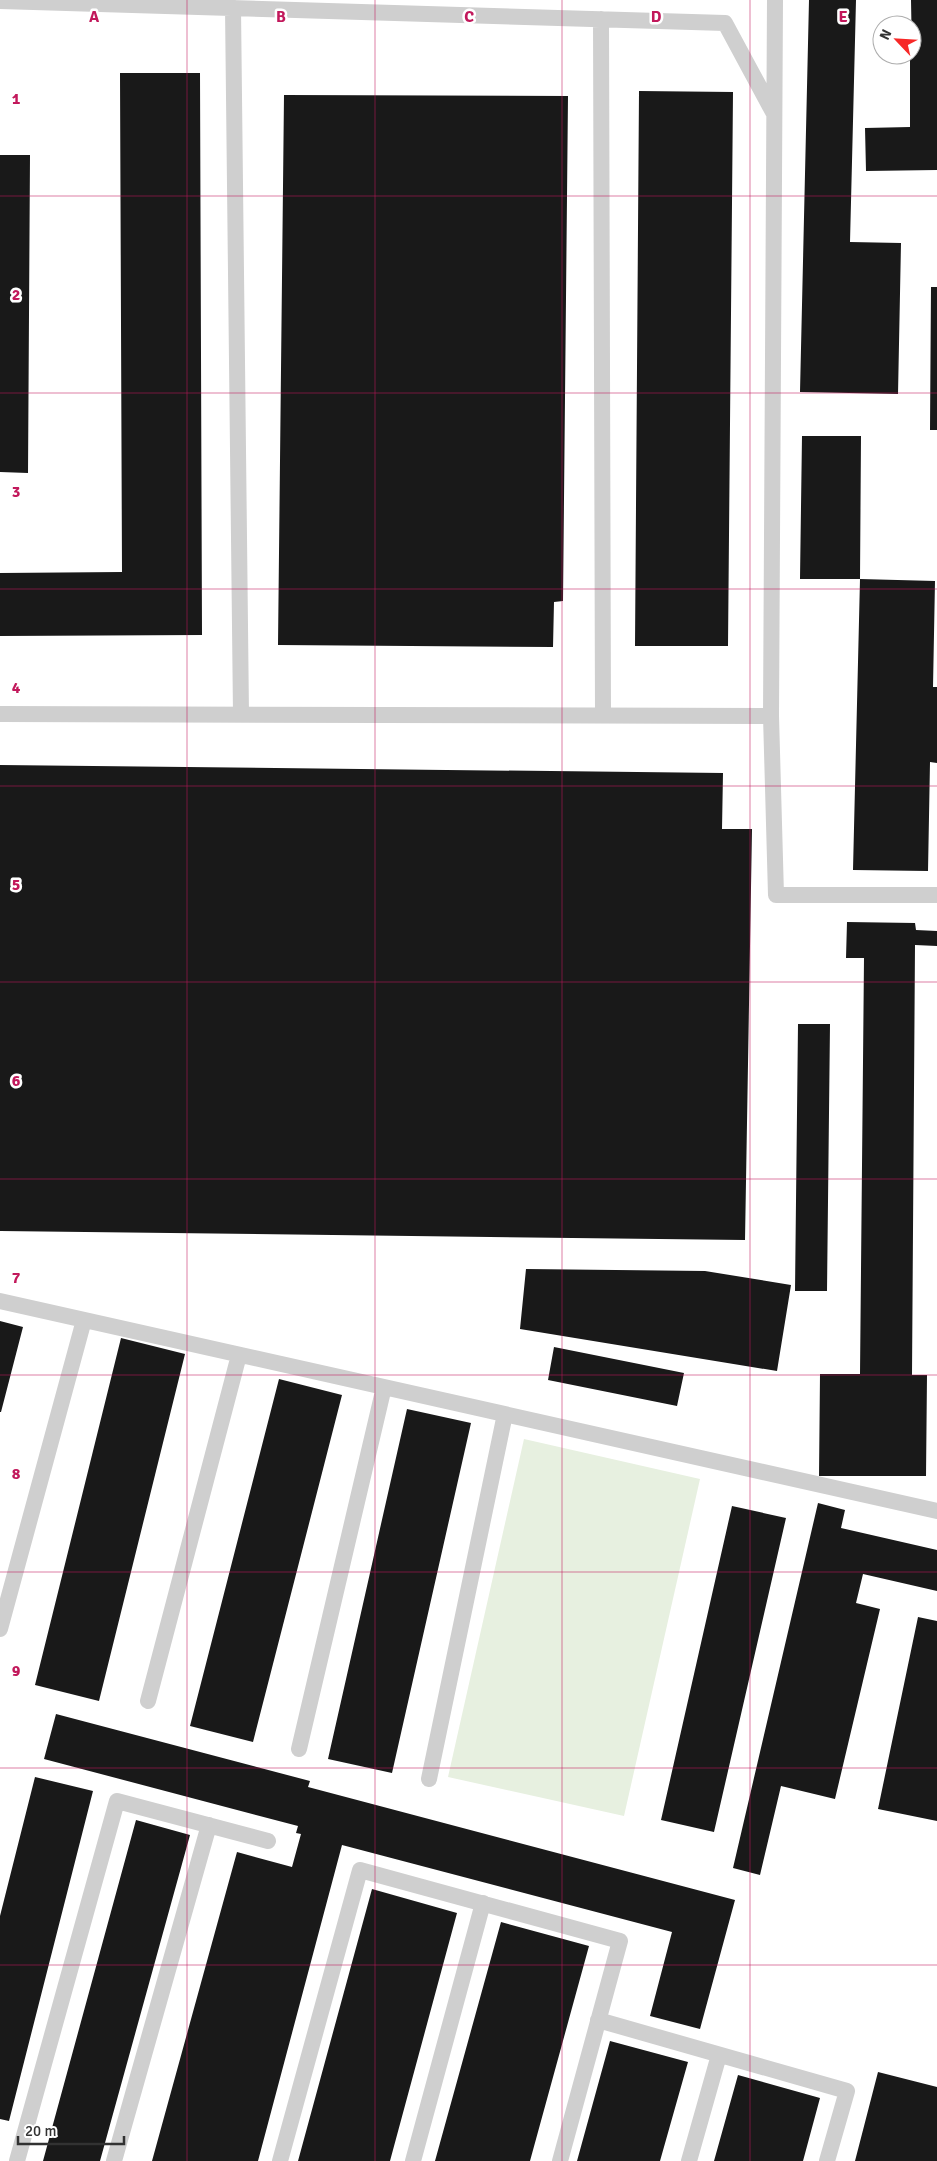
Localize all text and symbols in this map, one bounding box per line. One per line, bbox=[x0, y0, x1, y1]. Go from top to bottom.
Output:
text: A bbox=[89, 7, 100, 27]
text: B bbox=[276, 7, 286, 27]
text: C bbox=[464, 7, 474, 27]
text: D bbox=[651, 7, 662, 27]
text: E bbox=[838, 7, 848, 27]
north arrow bbox=[872, 15, 922, 65]
text: N bbox=[876, 27, 895, 43]
text: 1 bbox=[12, 89, 21, 109]
text: 2 bbox=[12, 285, 20, 305]
text: 3 bbox=[12, 482, 20, 502]
text: 4 bbox=[12, 678, 21, 698]
text: 5 bbox=[12, 875, 20, 895]
text: 6 bbox=[12, 1071, 21, 1091]
text: 7 bbox=[12, 1268, 21, 1288]
text: 8 bbox=[12, 1464, 21, 1484]
text: 9 bbox=[12, 1661, 21, 1681]
scale bar bbox=[18, 2114, 124, 2146]
text: 20 m bbox=[25, 2122, 56, 2140]

